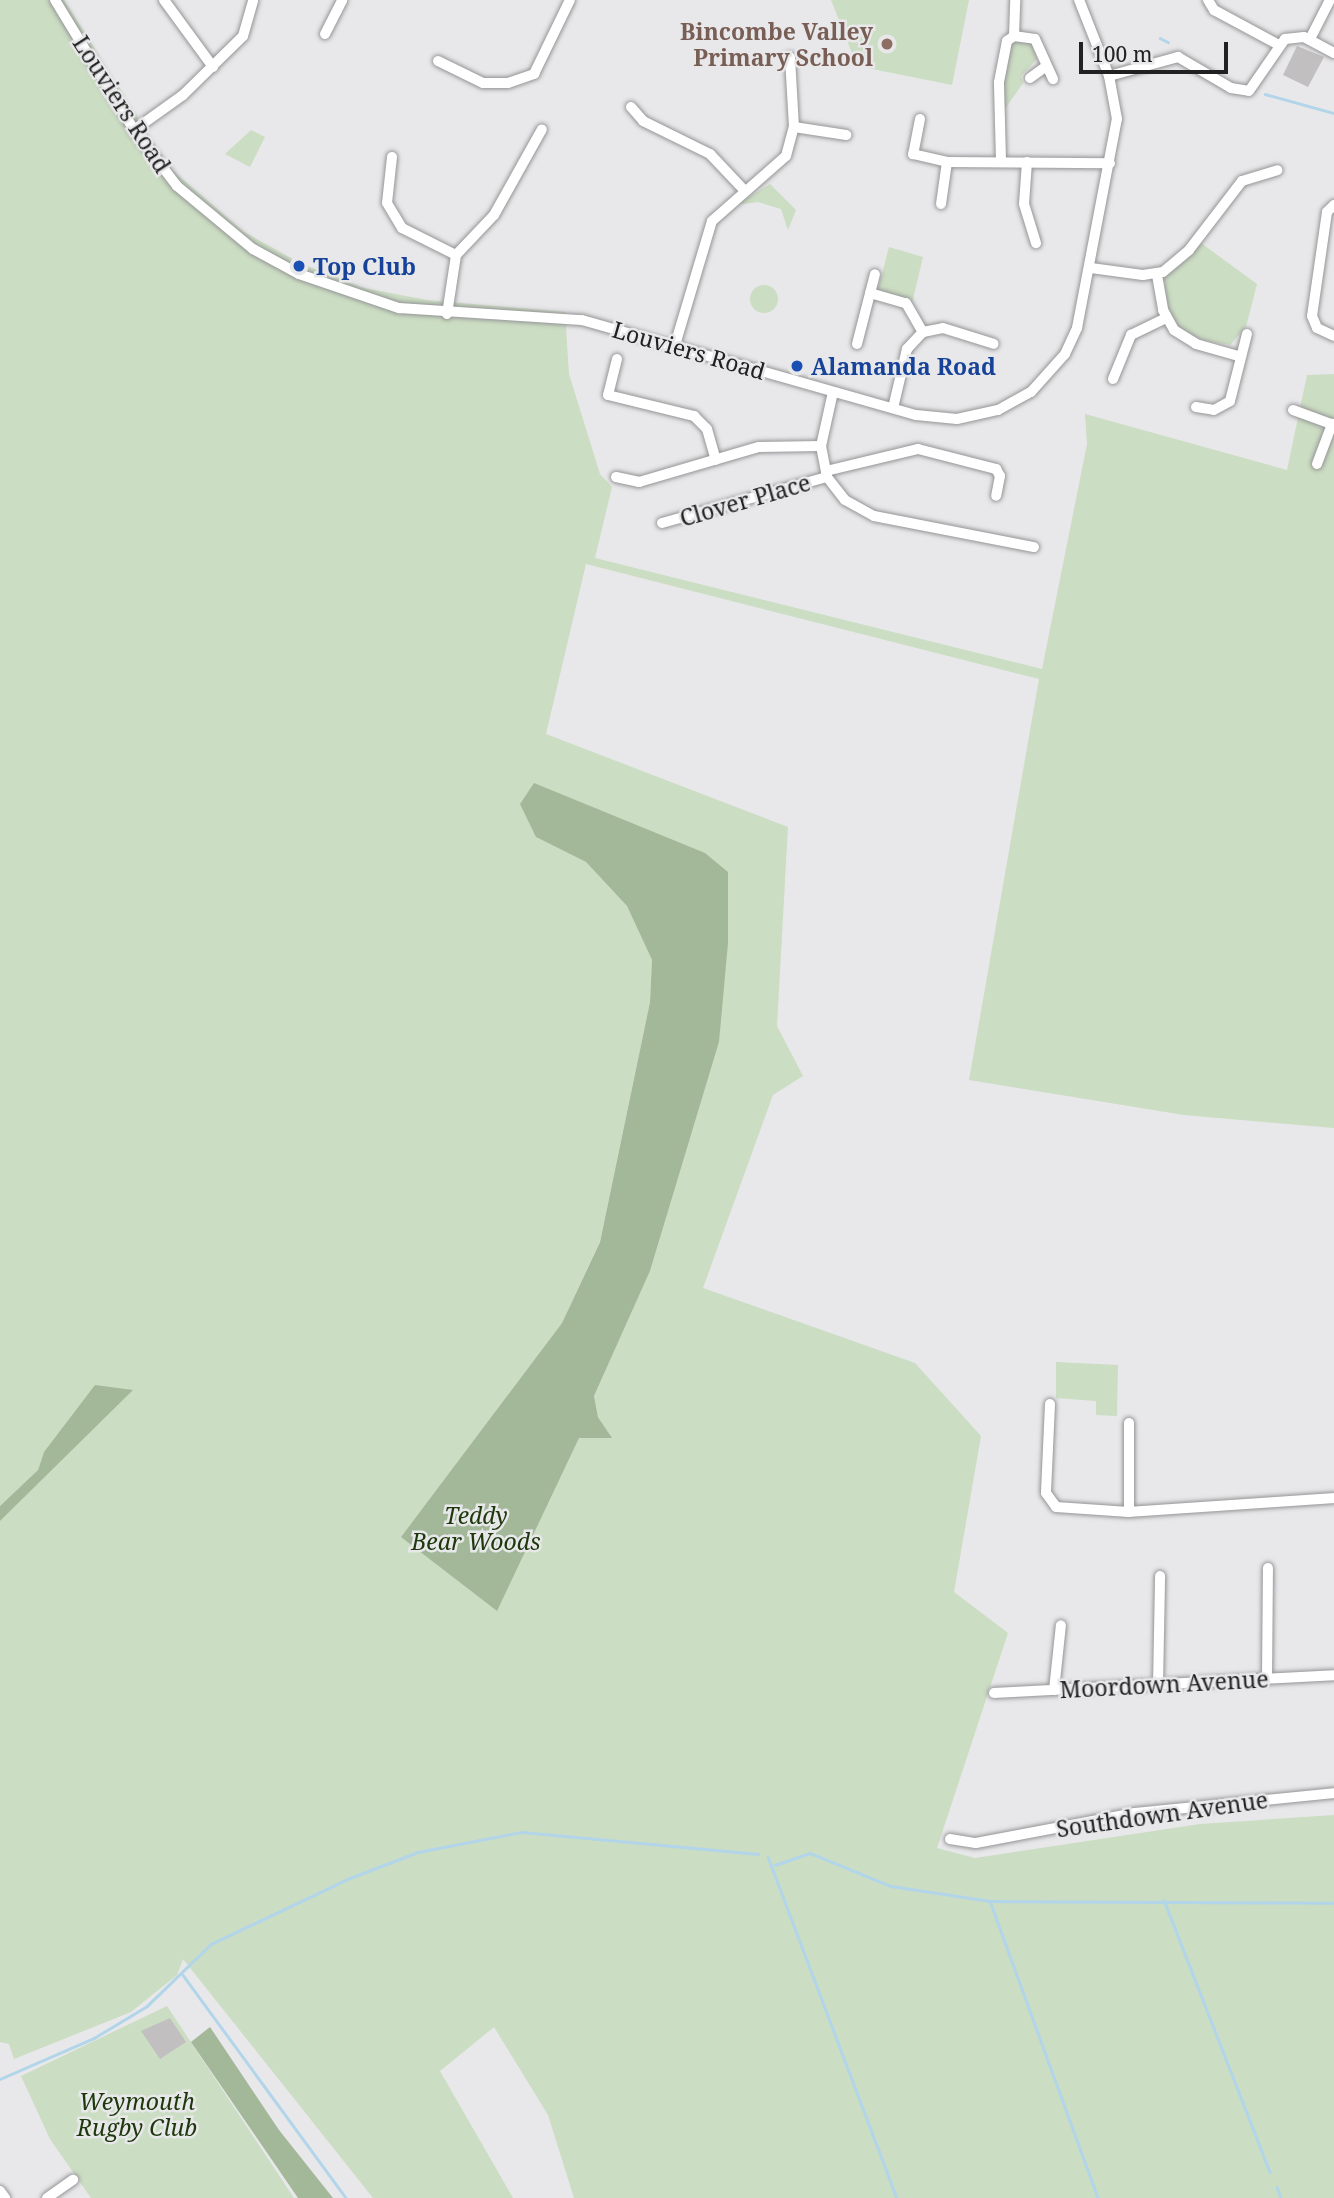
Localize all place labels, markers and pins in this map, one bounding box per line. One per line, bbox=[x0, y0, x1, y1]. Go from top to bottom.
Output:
place label: Bincombe Valley Primary School bbox=[680, 17, 873, 71]
marker: Bincombe Valley Primary School bbox=[879, 36, 895, 52]
place label: Top Club bbox=[313, 252, 416, 280]
marker: Top Club bbox=[291, 258, 307, 274]
place label: Alamanda Road bbox=[811, 352, 996, 380]
marker: Alamanda Road bbox=[789, 358, 805, 374]

